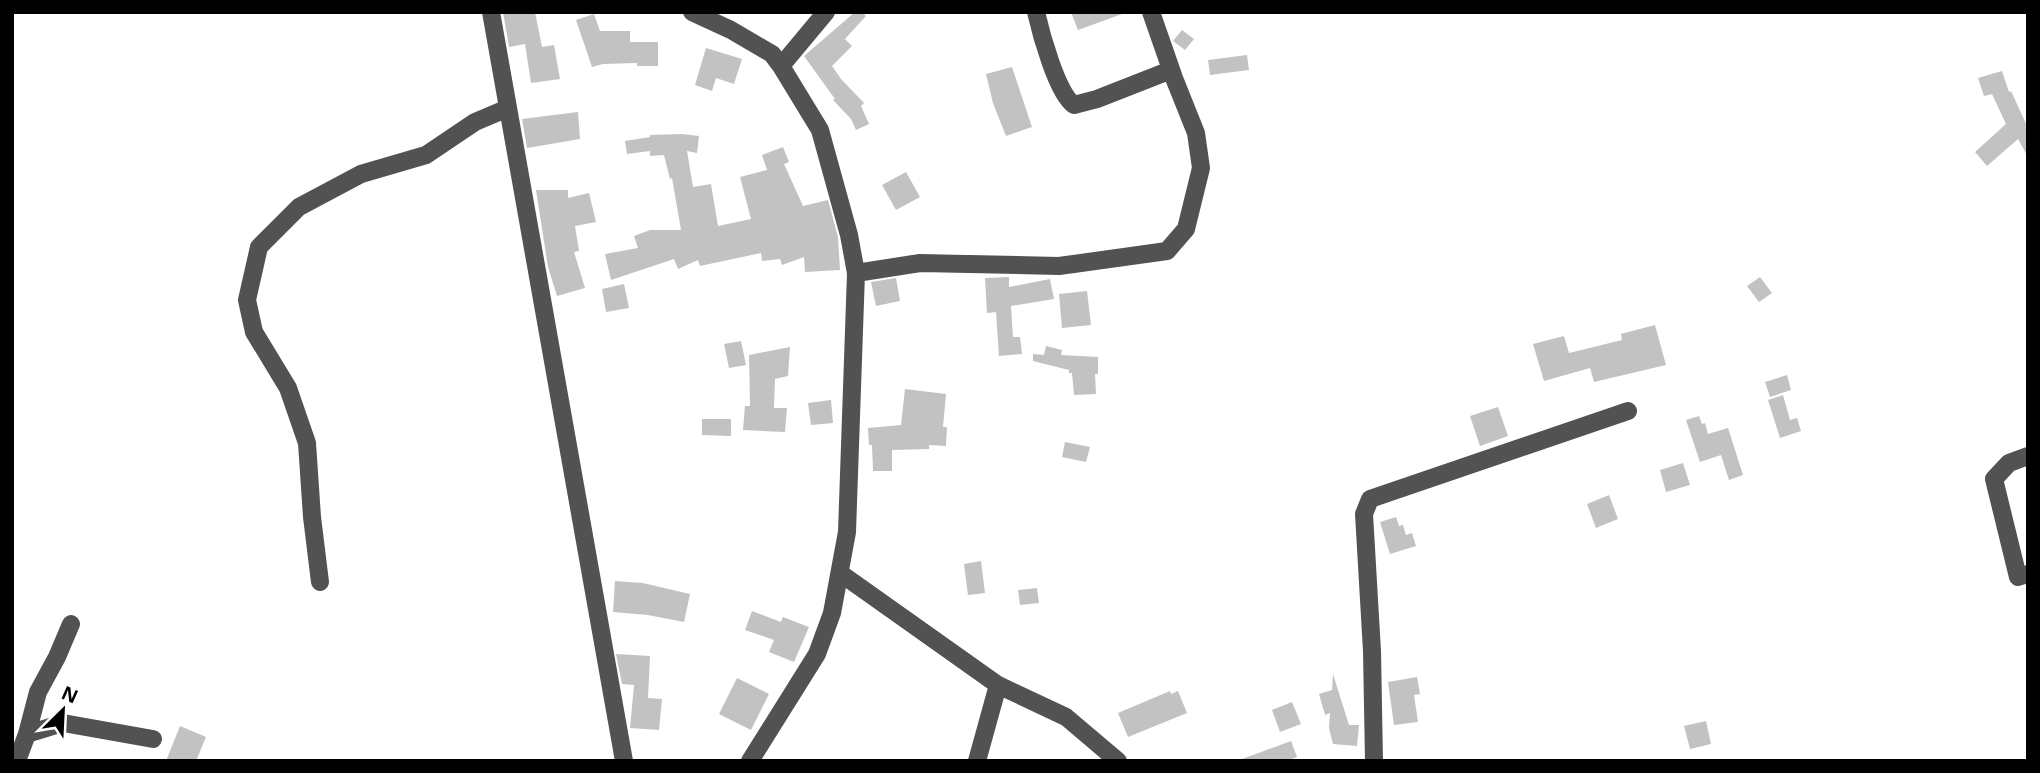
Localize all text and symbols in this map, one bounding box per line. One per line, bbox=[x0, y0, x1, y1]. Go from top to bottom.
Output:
north arrow bbox=[28, 675, 98, 745]
text: N bbox=[58, 679, 82, 709]

